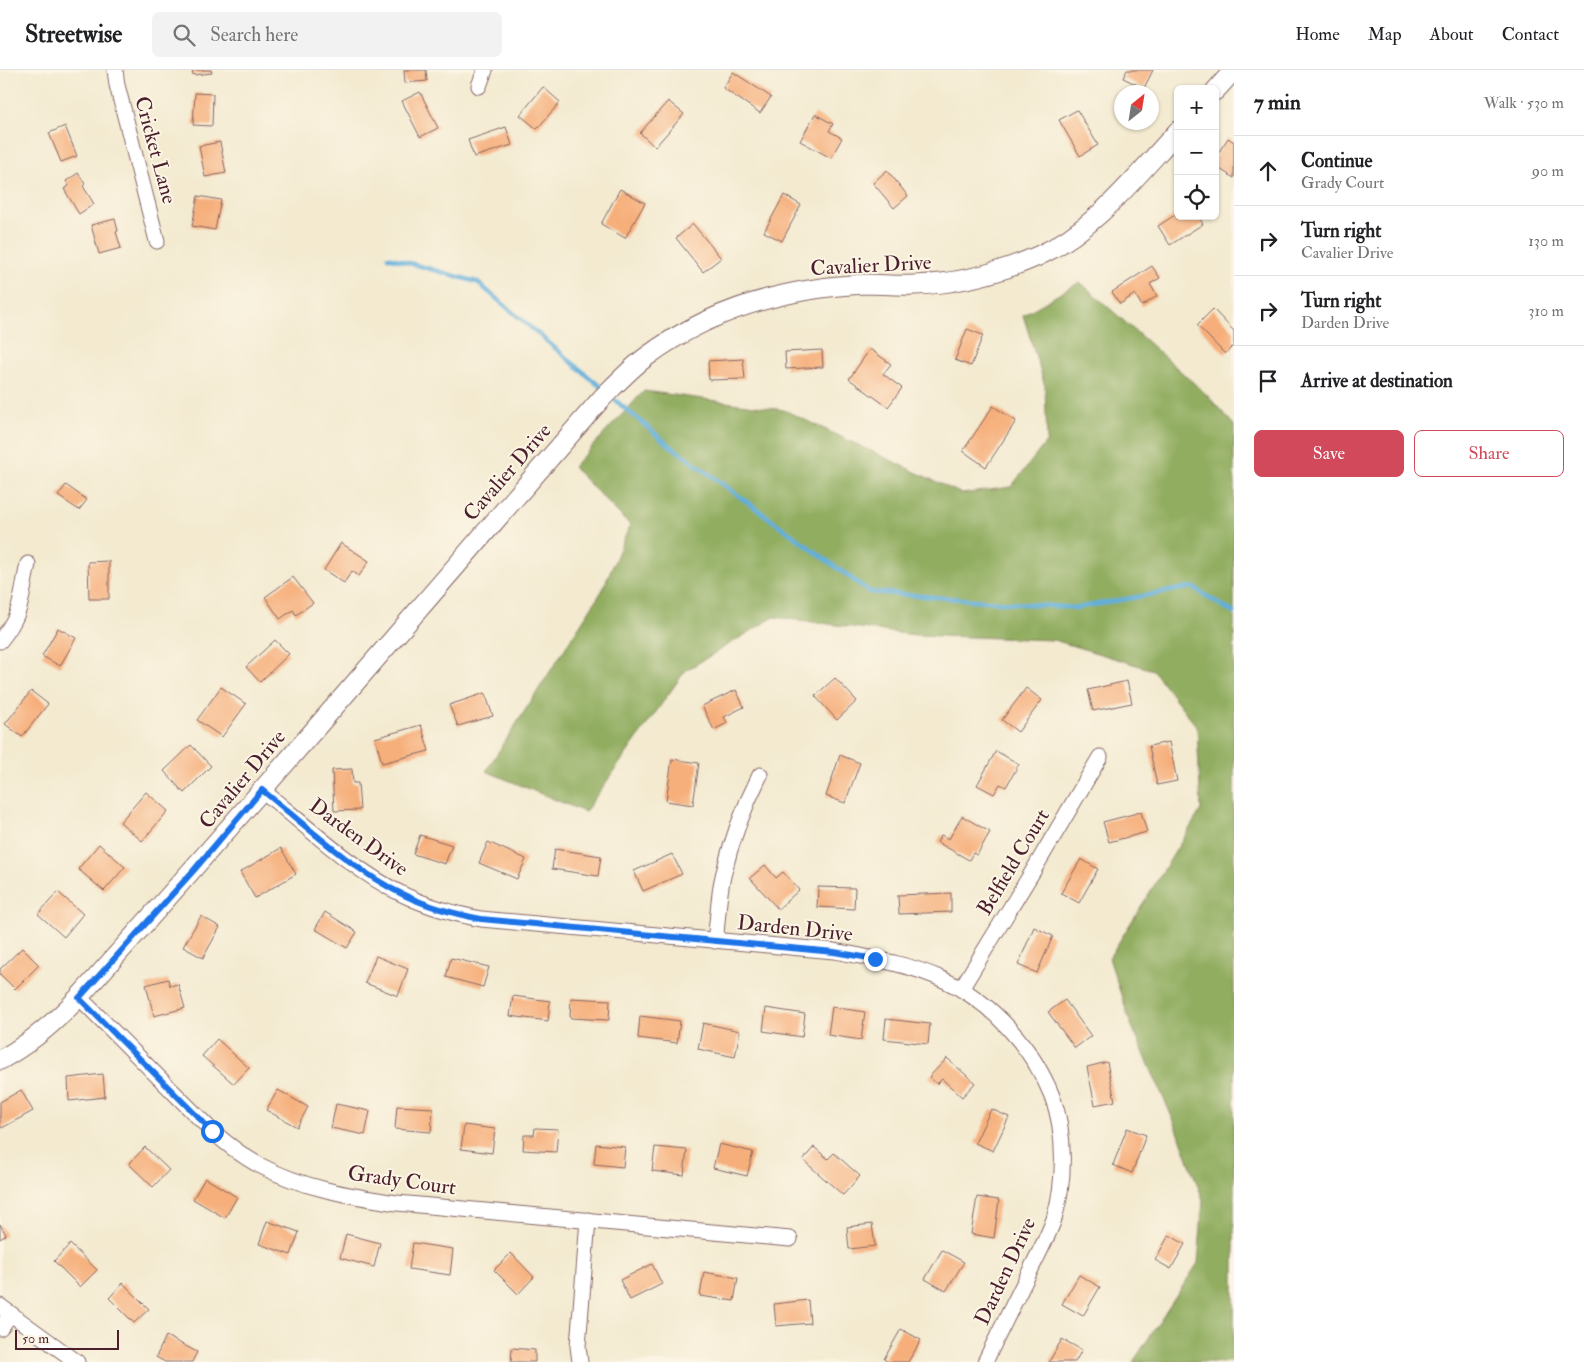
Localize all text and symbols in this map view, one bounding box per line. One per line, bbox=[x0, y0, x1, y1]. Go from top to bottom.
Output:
search box bbox=[152, 12, 502, 57]
text: Streetwise bbox=[25, 19, 122, 50]
icon: search bbox=[170, 21, 198, 49]
text: Search here bbox=[210, 23, 298, 47]
text: Home bbox=[1295, 23, 1340, 46]
text: Map bbox=[1368, 23, 1402, 46]
text: About bbox=[1430, 23, 1474, 46]
text: Contact bbox=[1502, 23, 1559, 46]
north arrow bbox=[1114, 85, 1159, 130]
map controls bbox=[1174, 85, 1219, 220]
button: + bbox=[1174, 85, 1219, 130]
text: 7 min bbox=[1254, 89, 1301, 116]
street label: Cricket Lane bbox=[128, 93, 183, 207]
text: Walk · 530 m bbox=[1484, 93, 1564, 113]
button: − bbox=[1174, 130, 1219, 175]
text: Continue bbox=[1301, 149, 1372, 173]
icon: ahead bbox=[1254, 157, 1282, 185]
text: 90 m bbox=[1532, 161, 1564, 181]
text: Grady Court bbox=[1301, 173, 1384, 193]
button: locate bbox=[1174, 175, 1219, 220]
text: Turn right bbox=[1301, 219, 1381, 243]
icon: right bbox=[1254, 227, 1282, 255]
text: 130 m bbox=[1528, 231, 1564, 251]
text: Cavalier Drive bbox=[1301, 243, 1393, 263]
street label: Cavalier Drive bbox=[810, 249, 932, 282]
text: Turn right bbox=[1301, 289, 1381, 313]
icon: right bbox=[1254, 297, 1282, 325]
text: 310 m bbox=[1528, 301, 1564, 321]
text: Darden Drive bbox=[1301, 313, 1389, 333]
icon: arrive bbox=[1254, 367, 1282, 395]
text: Arrive at destination bbox=[1301, 369, 1453, 393]
street label: Cavalier Drive bbox=[457, 418, 557, 527]
button: Save bbox=[1254, 430, 1404, 477]
button: Share bbox=[1414, 430, 1564, 477]
street label: Cavalier Drive bbox=[193, 724, 292, 834]
street label: Darden Drive bbox=[304, 792, 414, 883]
street label: Belfield Court bbox=[971, 804, 1056, 920]
street label: Darden Drive bbox=[736, 909, 854, 948]
route end bbox=[864, 948, 887, 971]
route start bbox=[201, 1120, 224, 1143]
street label: Grady Court bbox=[346, 1160, 458, 1201]
street label: Darden Drive bbox=[969, 1213, 1042, 1329]
scale bar bbox=[15, 1327, 119, 1350]
text: 50 m bbox=[22, 1330, 49, 1347]

